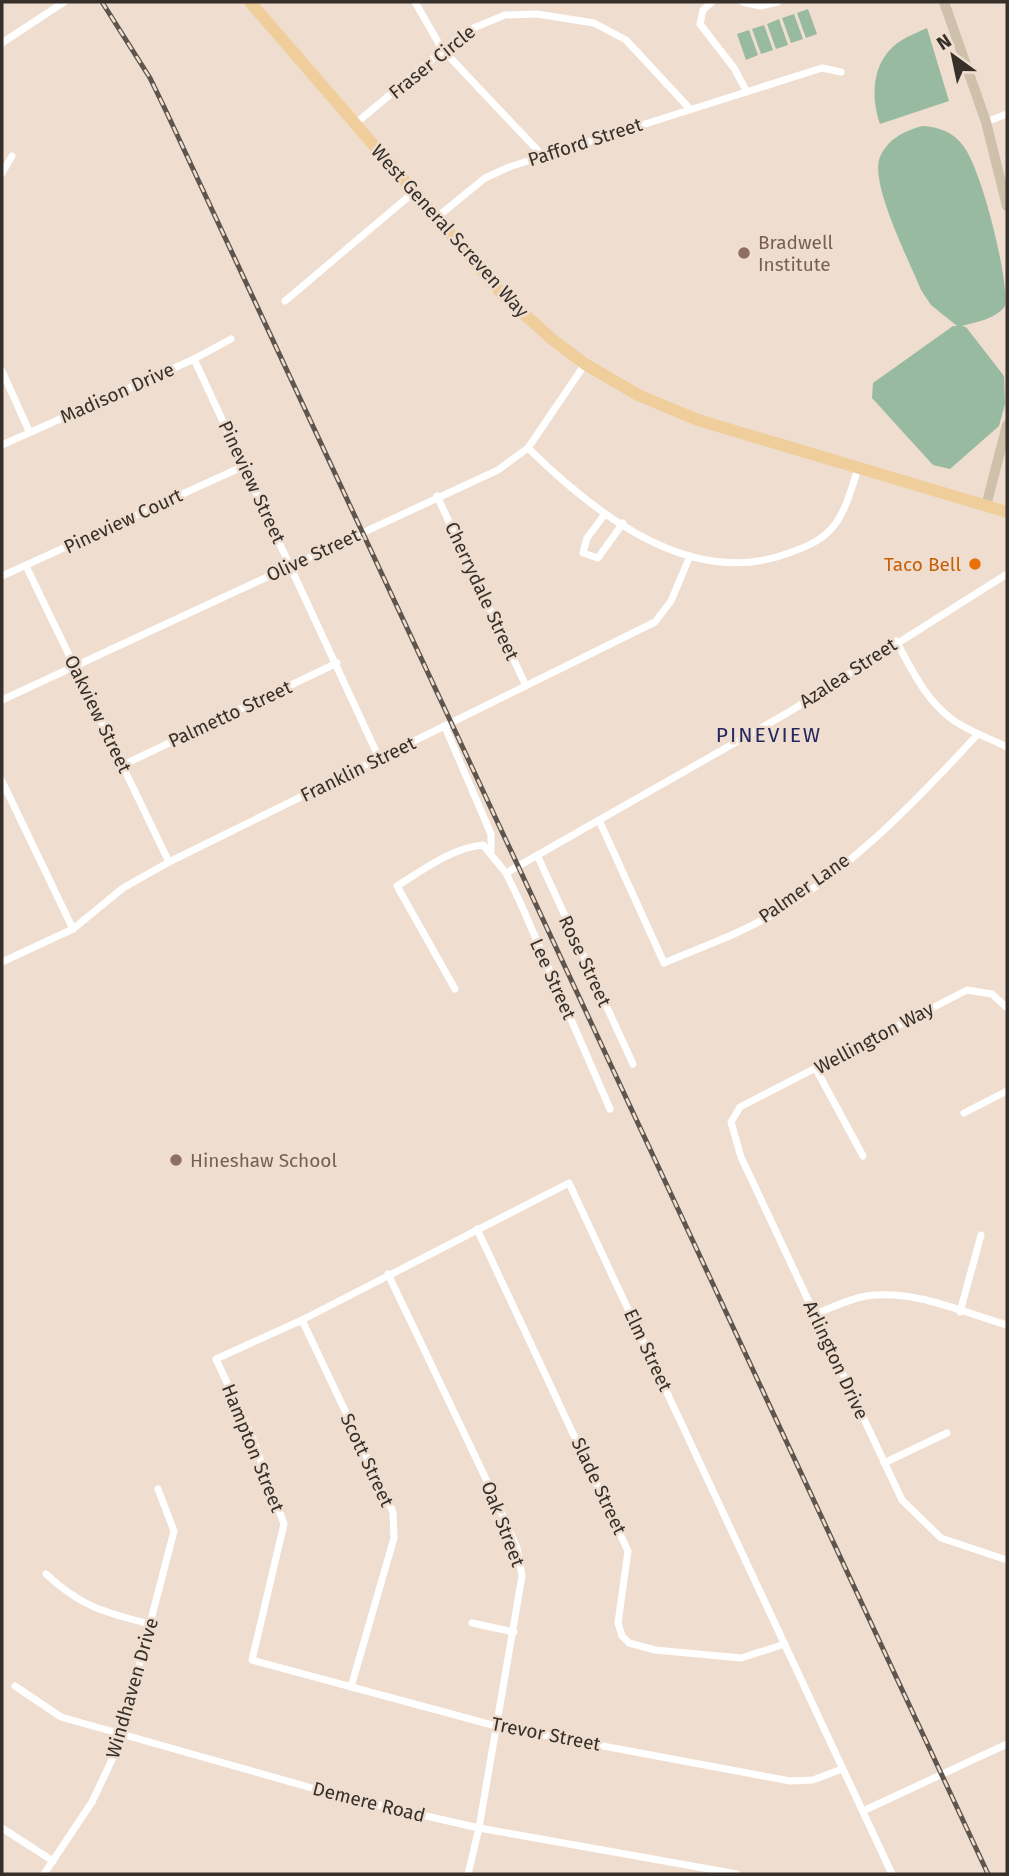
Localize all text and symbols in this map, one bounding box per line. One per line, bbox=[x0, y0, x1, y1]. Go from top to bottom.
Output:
street label: Fraser Circle bbox=[384, 20, 480, 104]
north arrow bbox=[918, 21, 988, 91]
text: N bbox=[932, 29, 956, 55]
street label: Pafford Street bbox=[525, 113, 645, 171]
street label: West General Screven Way bbox=[366, 140, 534, 323]
place label: Bradwell Institute bbox=[758, 231, 833, 276]
marker: Bradwell Institute bbox=[736, 245, 752, 261]
street label: Madison Drive bbox=[56, 358, 178, 428]
street label: Pineview Street bbox=[213, 417, 291, 547]
street label: Pineview Court bbox=[60, 483, 186, 558]
street label: Cherrydale Street bbox=[440, 518, 524, 664]
street label: Olive Street bbox=[263, 523, 363, 587]
place label: Taco Bell bbox=[884, 553, 961, 576]
marker: Taco Bell bbox=[967, 556, 983, 572]
street label: Azalea Street bbox=[795, 633, 901, 713]
street label: Oakview Street bbox=[60, 651, 137, 777]
street label: Palmetto Street bbox=[165, 675, 295, 753]
district label: PINEVIEW bbox=[716, 722, 822, 748]
street label: Franklin Street bbox=[297, 731, 419, 807]
street label: Palmer Lane bbox=[754, 848, 854, 928]
street label: Rose Street bbox=[554, 912, 616, 1010]
street label: Lee Street bbox=[525, 935, 581, 1023]
street label: Wellington Way bbox=[810, 997, 938, 1079]
place label: Hineshaw School bbox=[190, 1149, 337, 1172]
marker: Hineshaw School bbox=[168, 1152, 184, 1168]
street label: Arlington Drive bbox=[798, 1297, 874, 1423]
street label: Elm Street bbox=[619, 1305, 677, 1395]
street label: Hampton Street bbox=[217, 1381, 289, 1516]
street label: Scott Street bbox=[335, 1410, 399, 1511]
street label: Slade Street bbox=[567, 1434, 632, 1538]
street label: Oak Street bbox=[476, 1478, 530, 1570]
street label: Windhaven Drive bbox=[101, 1615, 163, 1761]
street label: Trevor Street bbox=[490, 1712, 603, 1756]
street label: Demere Road bbox=[310, 1777, 428, 1827]

